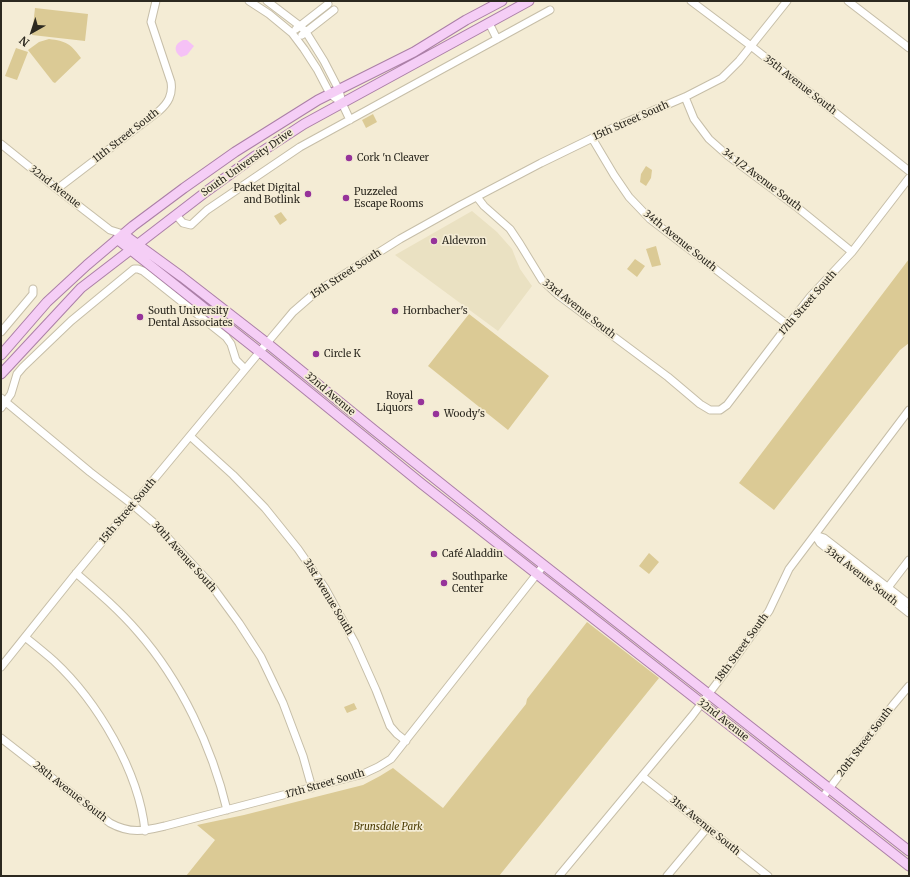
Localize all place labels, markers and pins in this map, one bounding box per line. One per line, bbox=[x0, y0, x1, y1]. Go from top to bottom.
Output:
place label: Cork 'n Cleaver bbox=[357, 152, 429, 164]
marker: Cork 'n Cleaver bbox=[344, 153, 354, 163]
place label: Packet Digital and Botlink bbox=[233, 182, 300, 206]
place label: Puzzeled Escape Rooms bbox=[354, 186, 423, 210]
marker: Packet Digital and Botlink bbox=[303, 189, 313, 199]
marker: Puzzeled Escape Rooms bbox=[341, 193, 351, 203]
place label: Aldevron bbox=[442, 235, 486, 247]
marker: Aldevron bbox=[429, 236, 439, 246]
place label: South University Dental Associates bbox=[148, 305, 233, 328]
place label: Hornbacher's bbox=[403, 305, 468, 317]
marker: Hornbacher's bbox=[390, 306, 400, 316]
marker: South University Dental Associates bbox=[135, 312, 145, 322]
place label: Circle K bbox=[324, 348, 361, 360]
marker: Circle K bbox=[311, 349, 321, 359]
place label: Royal Liquors bbox=[377, 390, 413, 414]
marker: Royal Liquors bbox=[416, 397, 426, 407]
place label: Woody's bbox=[444, 408, 485, 420]
marker: Woody's bbox=[431, 409, 441, 419]
place label: Café Aladdin bbox=[442, 548, 503, 560]
marker: Café Aladdin bbox=[429, 549, 439, 559]
place label: Southparke Center bbox=[452, 571, 508, 594]
marker: Southparke Center bbox=[439, 578, 449, 588]

